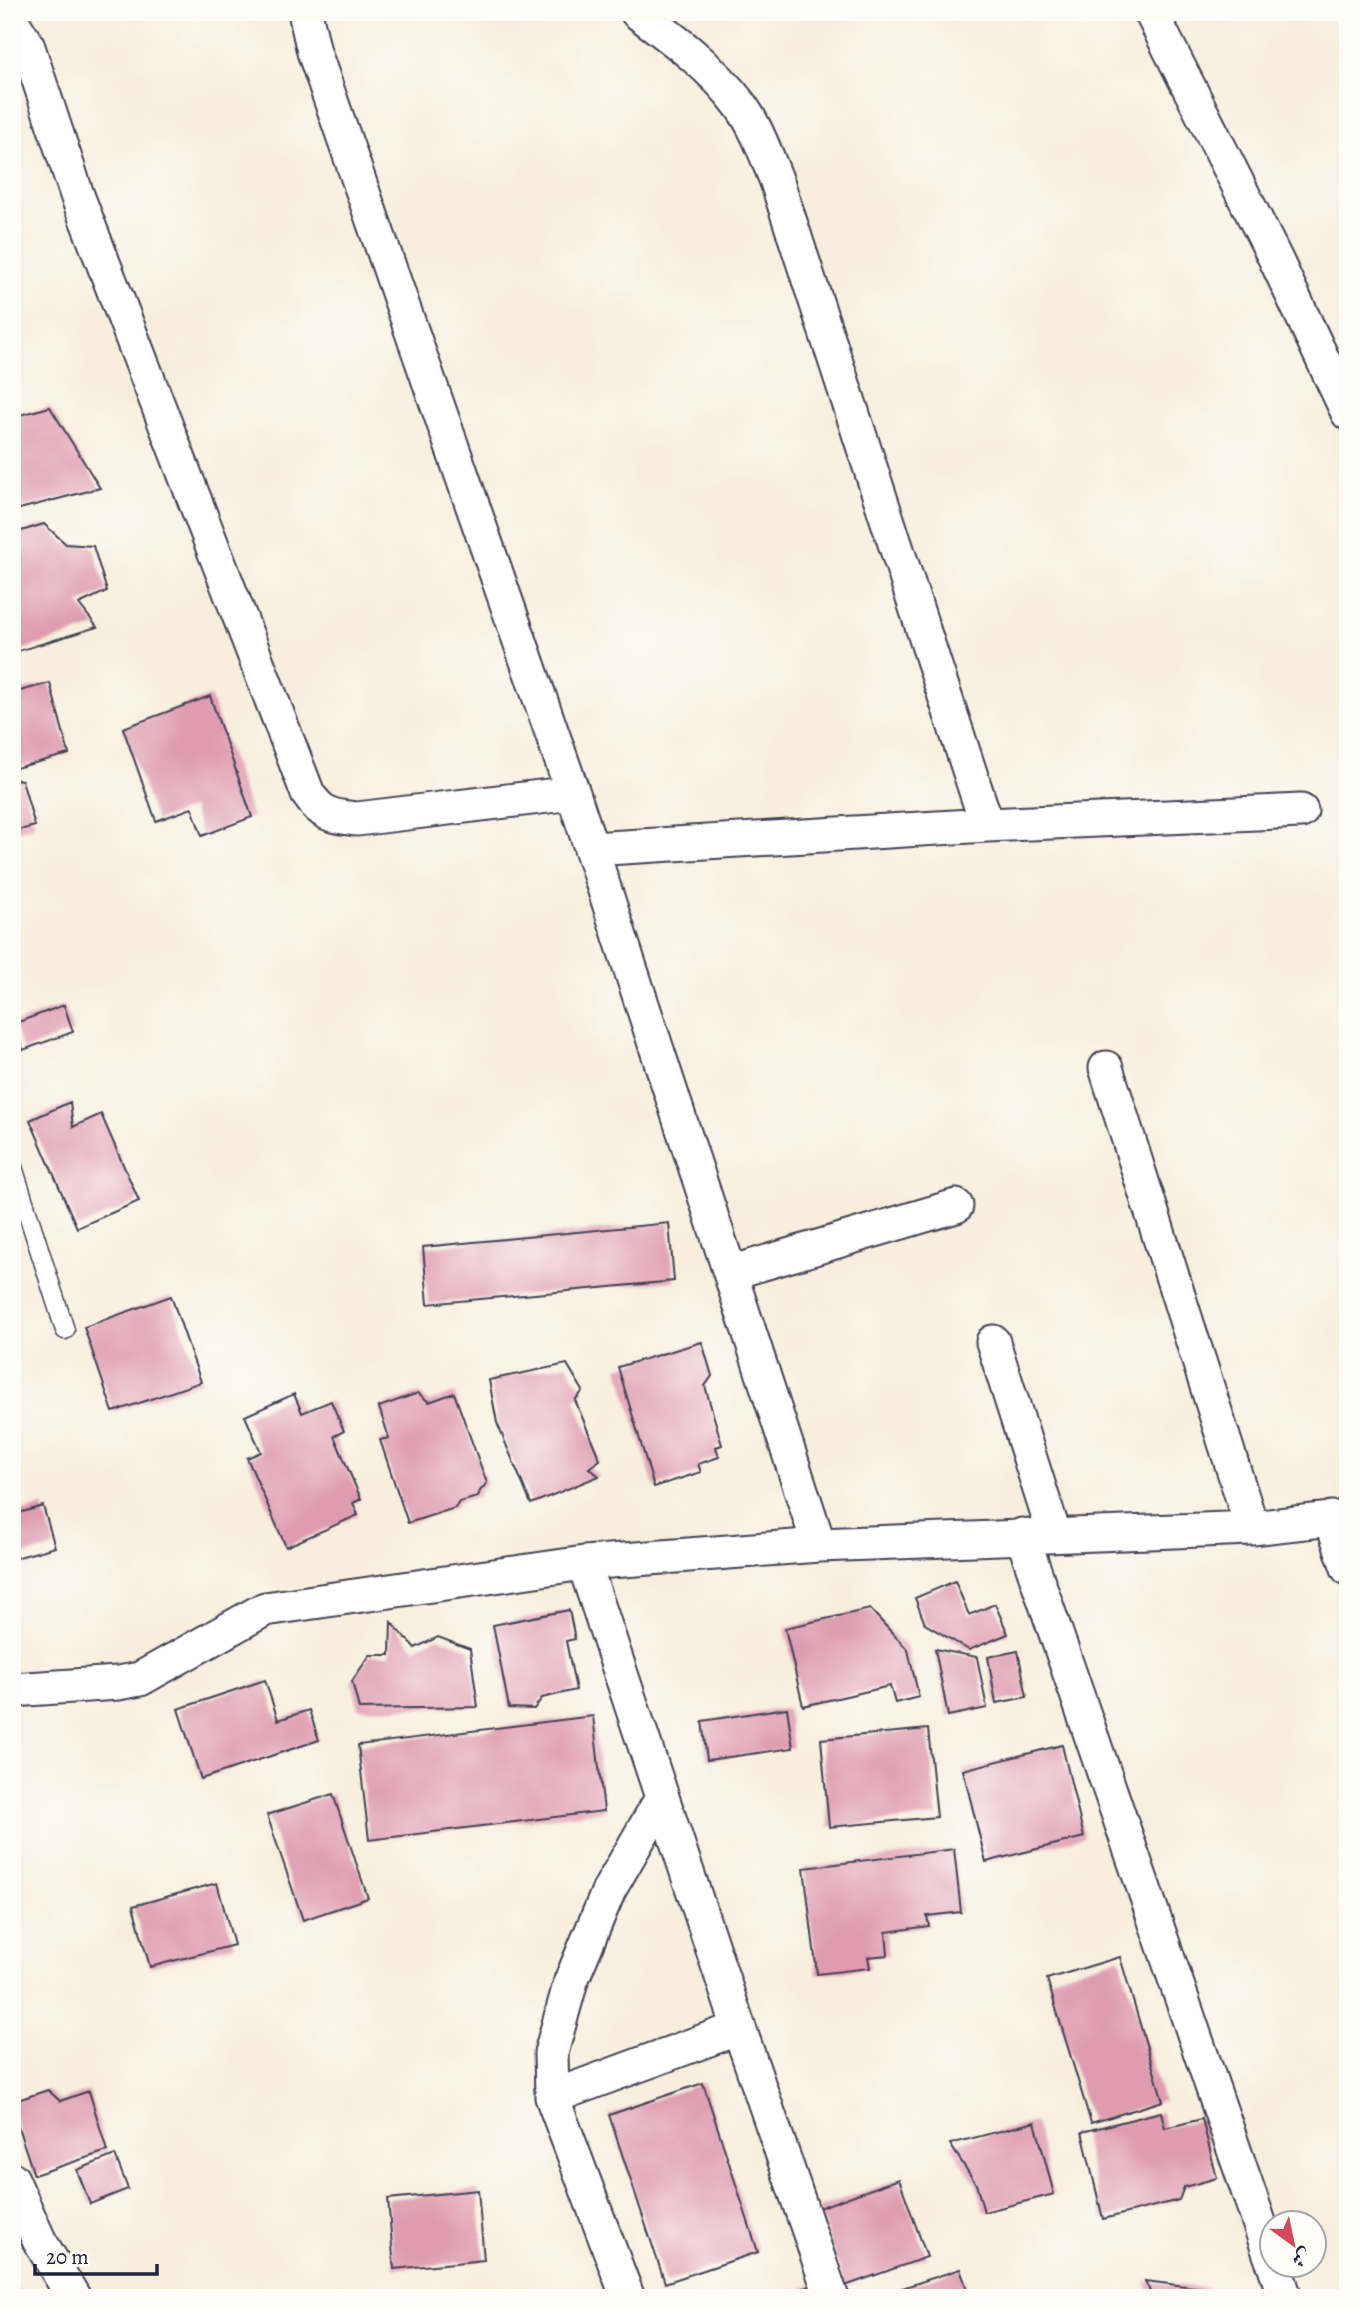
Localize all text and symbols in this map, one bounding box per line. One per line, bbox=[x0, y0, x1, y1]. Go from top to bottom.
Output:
north arrow bbox=[1258, 2208, 1328, 2278]
scale bar bbox=[35, 2233, 158, 2277]
text: ش bbox=[1287, 2241, 1317, 2273]
text: 20 m bbox=[46, 2243, 89, 2271]

